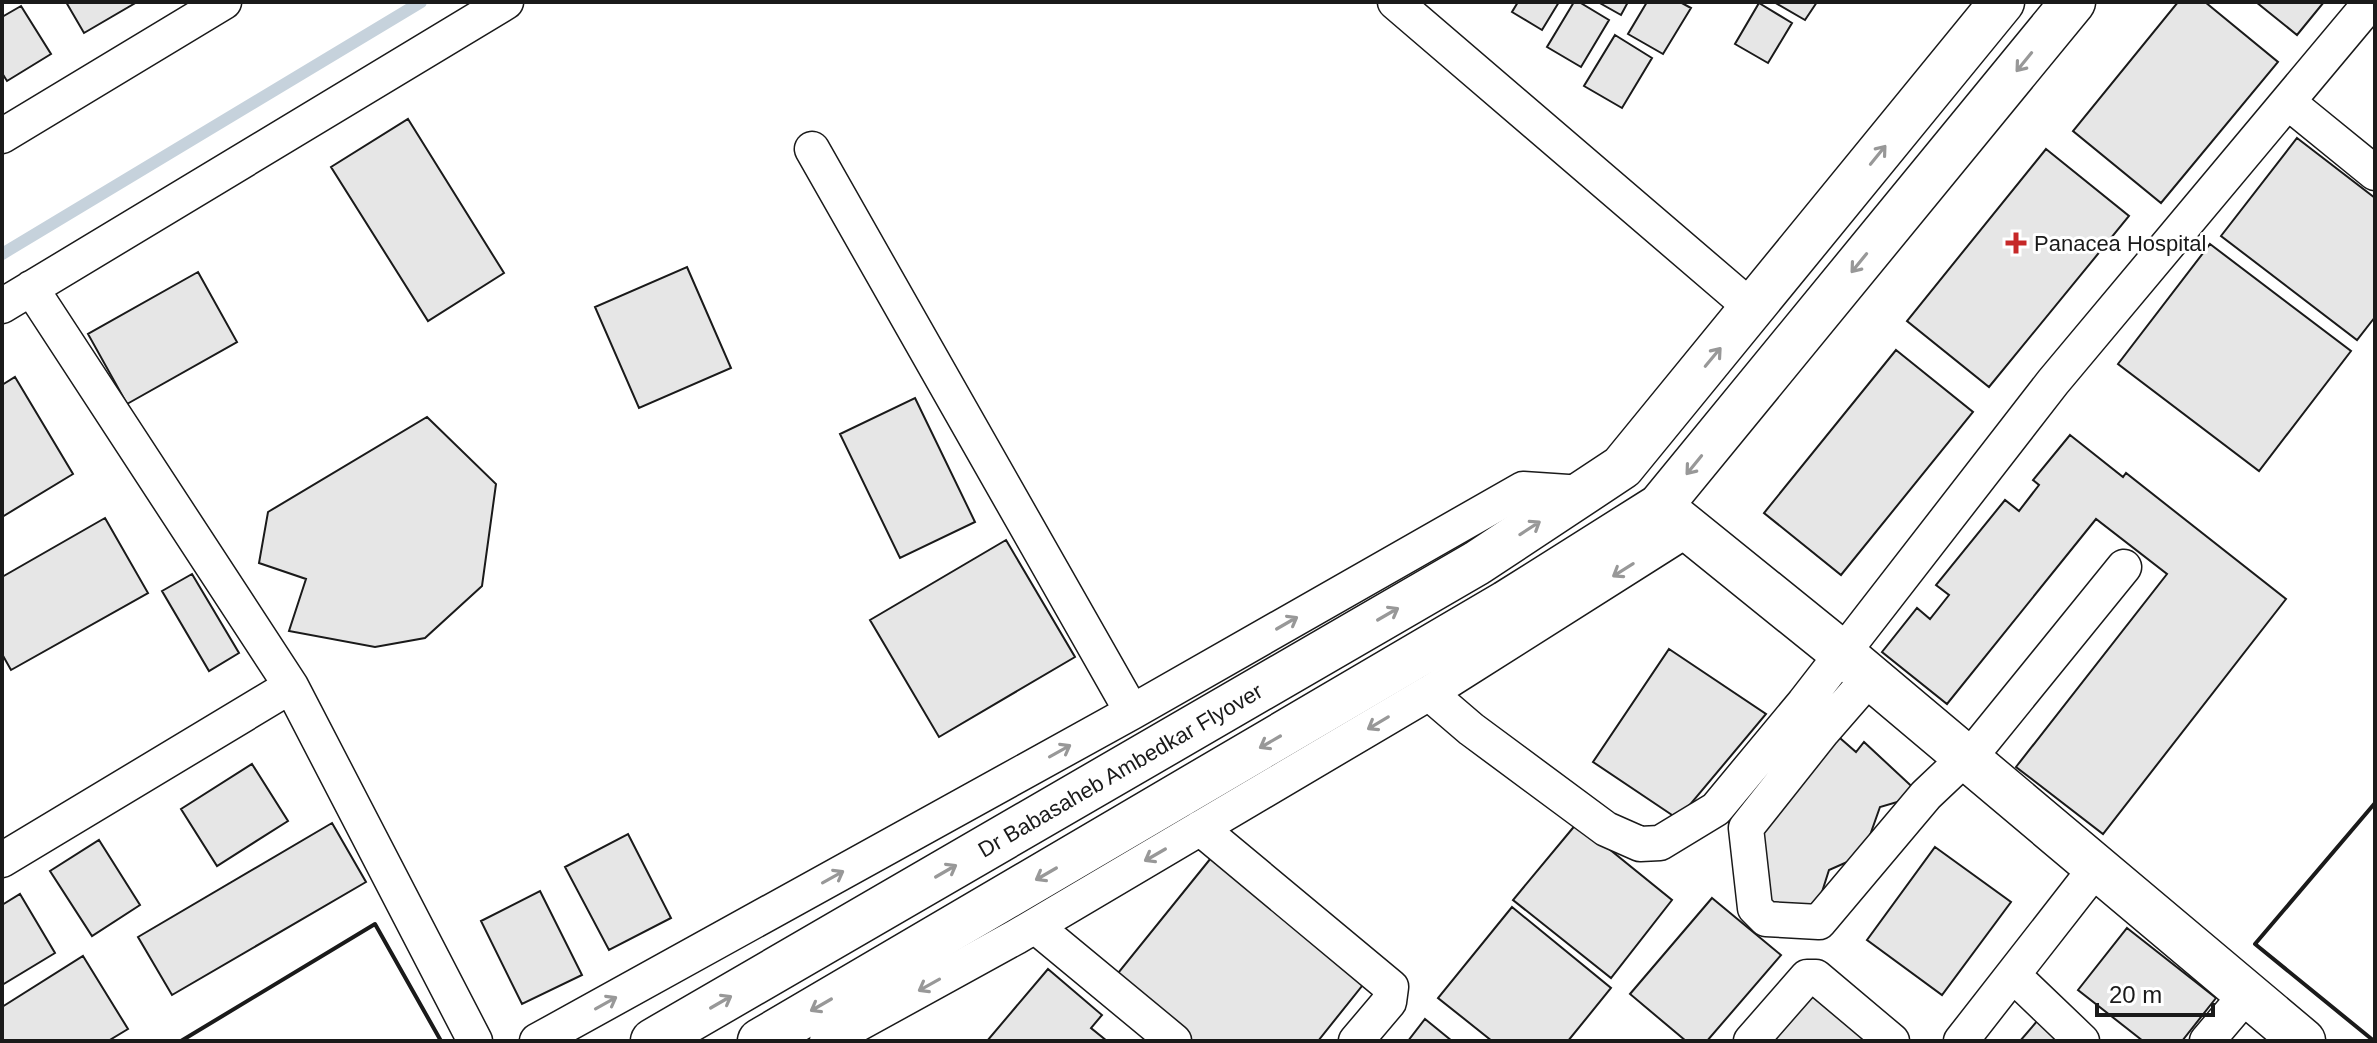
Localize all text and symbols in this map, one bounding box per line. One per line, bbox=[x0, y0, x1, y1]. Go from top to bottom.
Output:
one-way arrow bbox=[2015, 52, 2033, 73]
one-way arrow bbox=[1869, 145, 1886, 166]
place label: Panacea Hospital bbox=[2034, 231, 2206, 256]
marker: Panacea Hospital bbox=[2005, 232, 2027, 254]
one-way arrow bbox=[1850, 253, 1868, 273]
one-way arrow bbox=[1704, 347, 1722, 367]
one-way arrow bbox=[1685, 454, 1703, 474]
one-way arrow bbox=[1518, 519, 1541, 535]
one-way arrow bbox=[1612, 562, 1634, 579]
one-way arrow bbox=[1376, 606, 1399, 622]
one-way arrow bbox=[1275, 615, 1298, 631]
street label: Dr Babasaheb Ambedkar Flyover bbox=[974, 678, 1267, 862]
one-way arrow bbox=[1367, 715, 1390, 731]
one-way arrow bbox=[1259, 734, 1282, 750]
one-way arrow bbox=[1048, 743, 1072, 759]
one-way arrow bbox=[1143, 848, 1167, 863]
one-way arrow bbox=[933, 863, 957, 878]
one-way arrow bbox=[1035, 866, 1058, 882]
one-way arrow bbox=[821, 869, 844, 885]
scale bar bbox=[2097, 967, 2213, 1017]
one-way arrow bbox=[918, 977, 941, 993]
text: 20 m bbox=[2109, 981, 2162, 1008]
one-way arrow bbox=[709, 994, 732, 1010]
one-way arrow bbox=[593, 995, 617, 1010]
one-way arrow bbox=[810, 998, 834, 1013]

